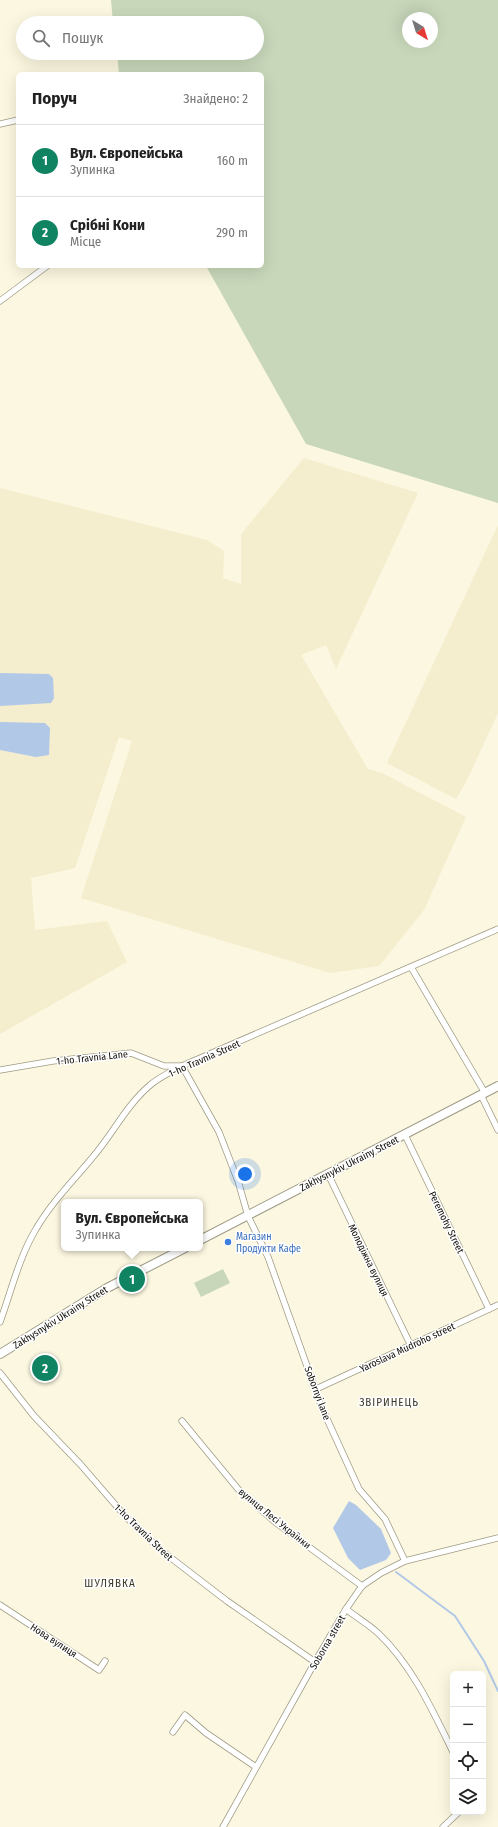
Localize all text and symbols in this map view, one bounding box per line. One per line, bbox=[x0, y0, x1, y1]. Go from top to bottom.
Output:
north arrow bbox=[402, 12, 438, 48]
search box bbox=[16, 16, 264, 60]
icon: search bbox=[30, 27, 52, 49]
text: Пошук bbox=[62, 29, 103, 47]
text: Поруч bbox=[32, 88, 77, 109]
text: Знайдено: 2 bbox=[183, 91, 248, 106]
text: Вул. Європейська bbox=[70, 144, 183, 162]
text: 1 bbox=[42, 153, 48, 168]
text: 160 m bbox=[217, 153, 248, 168]
text: Зупинка bbox=[70, 162, 115, 177]
text: Срібні Кони bbox=[70, 216, 145, 234]
text: 2 bbox=[42, 225, 48, 240]
text: 290 m bbox=[216, 225, 248, 240]
text: Місце bbox=[70, 234, 101, 249]
street label: 1-ho Travnia Street bbox=[167, 1038, 243, 1080]
street label: 1-ho Travnia Lane bbox=[56, 1048, 128, 1068]
street label: Zakhysnykiv Ukrainy Street bbox=[298, 1133, 402, 1194]
your location bbox=[235, 1164, 255, 1184]
street label: Peremohy Street bbox=[426, 1189, 467, 1256]
popup bbox=[61, 1199, 203, 1251]
text: Вул. Європейська bbox=[76, 1209, 188, 1227]
street label: Молодіжна вулиця bbox=[345, 1222, 392, 1299]
text: Зупинка bbox=[76, 1227, 121, 1242]
place label: Магазин Продукти Кафе bbox=[236, 1231, 301, 1255]
marker: Магазин Продукти Кафе bbox=[223, 1237, 233, 1247]
pin: 1 bbox=[119, 1264, 145, 1294]
street label: Zakhysnykiv Ukrainy Street bbox=[11, 1283, 111, 1352]
street label: Yaroslava Mudroho street bbox=[358, 1320, 458, 1375]
pin: 2 bbox=[32, 1353, 58, 1383]
street label: Sobornyi lane bbox=[301, 1365, 333, 1422]
district label: ЗВІРИНЕЦЬ bbox=[359, 1396, 419, 1409]
street label: вулиця Лесі Українки bbox=[236, 1485, 314, 1552]
street label: 1-ho Travnia Street bbox=[112, 1502, 176, 1564]
district label: ШУЛЯВКА bbox=[84, 1577, 136, 1590]
street label: Soborna street bbox=[307, 1613, 349, 1672]
street label: Нова вулиця bbox=[28, 1621, 79, 1660]
map controls bbox=[450, 1671, 486, 1815]
button: + bbox=[450, 1671, 486, 1707]
button: − bbox=[450, 1707, 486, 1743]
button: locate bbox=[450, 1743, 486, 1779]
button: layers bbox=[450, 1779, 486, 1815]

